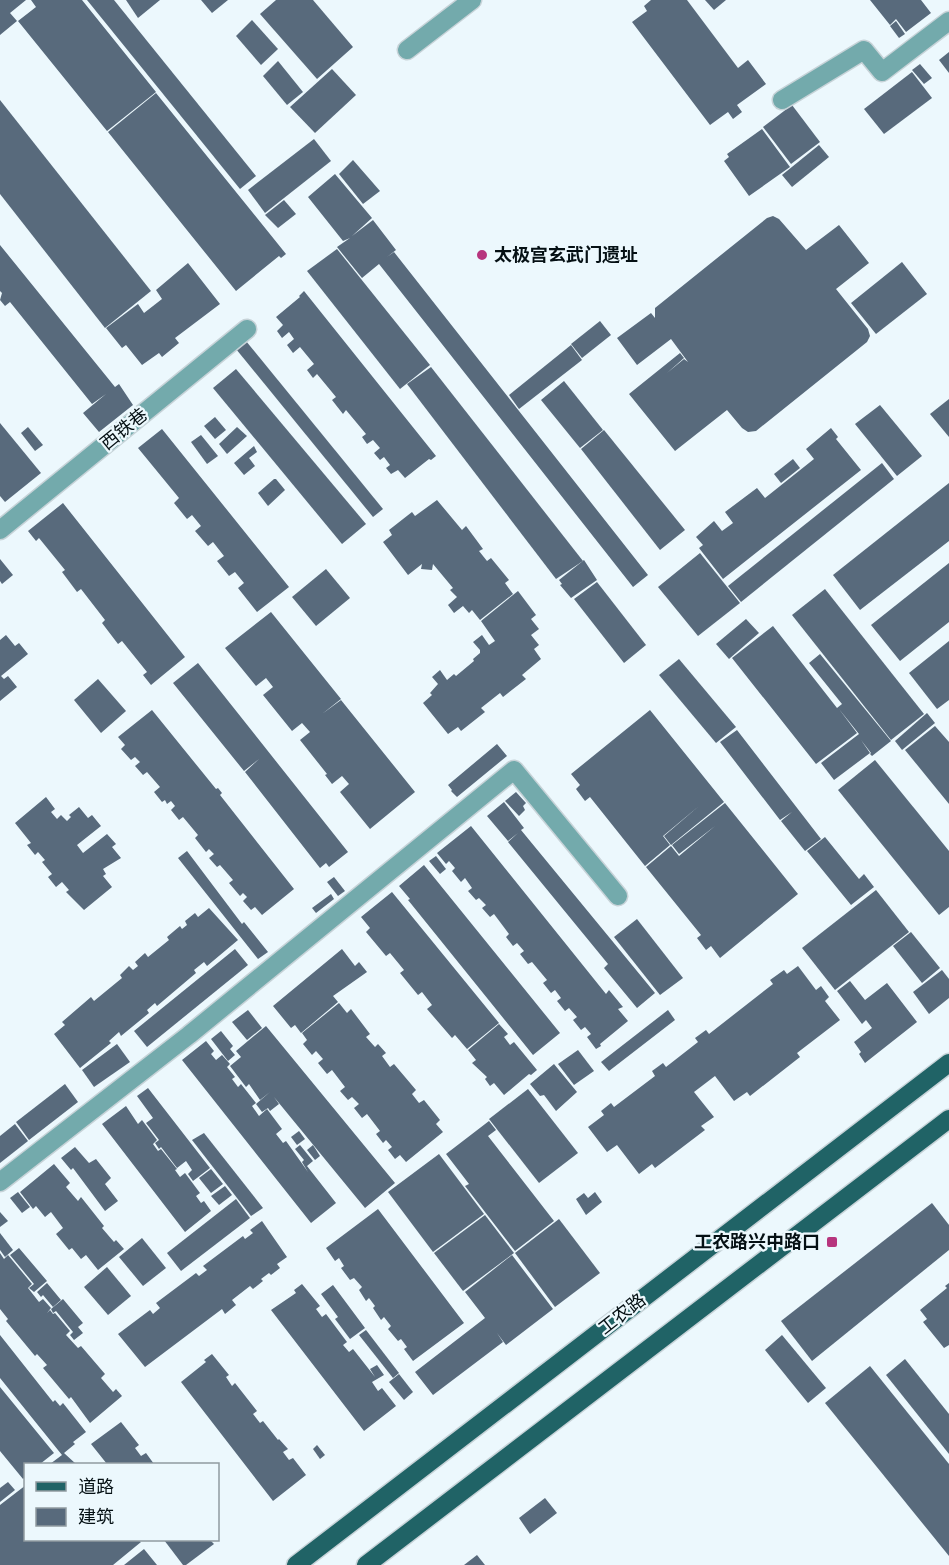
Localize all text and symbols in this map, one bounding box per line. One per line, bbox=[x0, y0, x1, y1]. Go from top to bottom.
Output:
place label: 太极宫玄武门遗址 bbox=[494, 243, 638, 267]
marker: 太极宫玄武门遗址 bbox=[475, 248, 489, 262]
street label: 西铁巷 bbox=[95, 403, 153, 455]
place label: 工农路兴中路口 bbox=[694, 1230, 820, 1254]
marker: 工农路兴中路口 bbox=[825, 1235, 839, 1249]
street label: 工农路 bbox=[593, 1288, 651, 1340]
legend bbox=[24, 1463, 219, 1541]
text: 道路 bbox=[78, 1475, 114, 1499]
text: 建筑 bbox=[78, 1505, 114, 1529]

